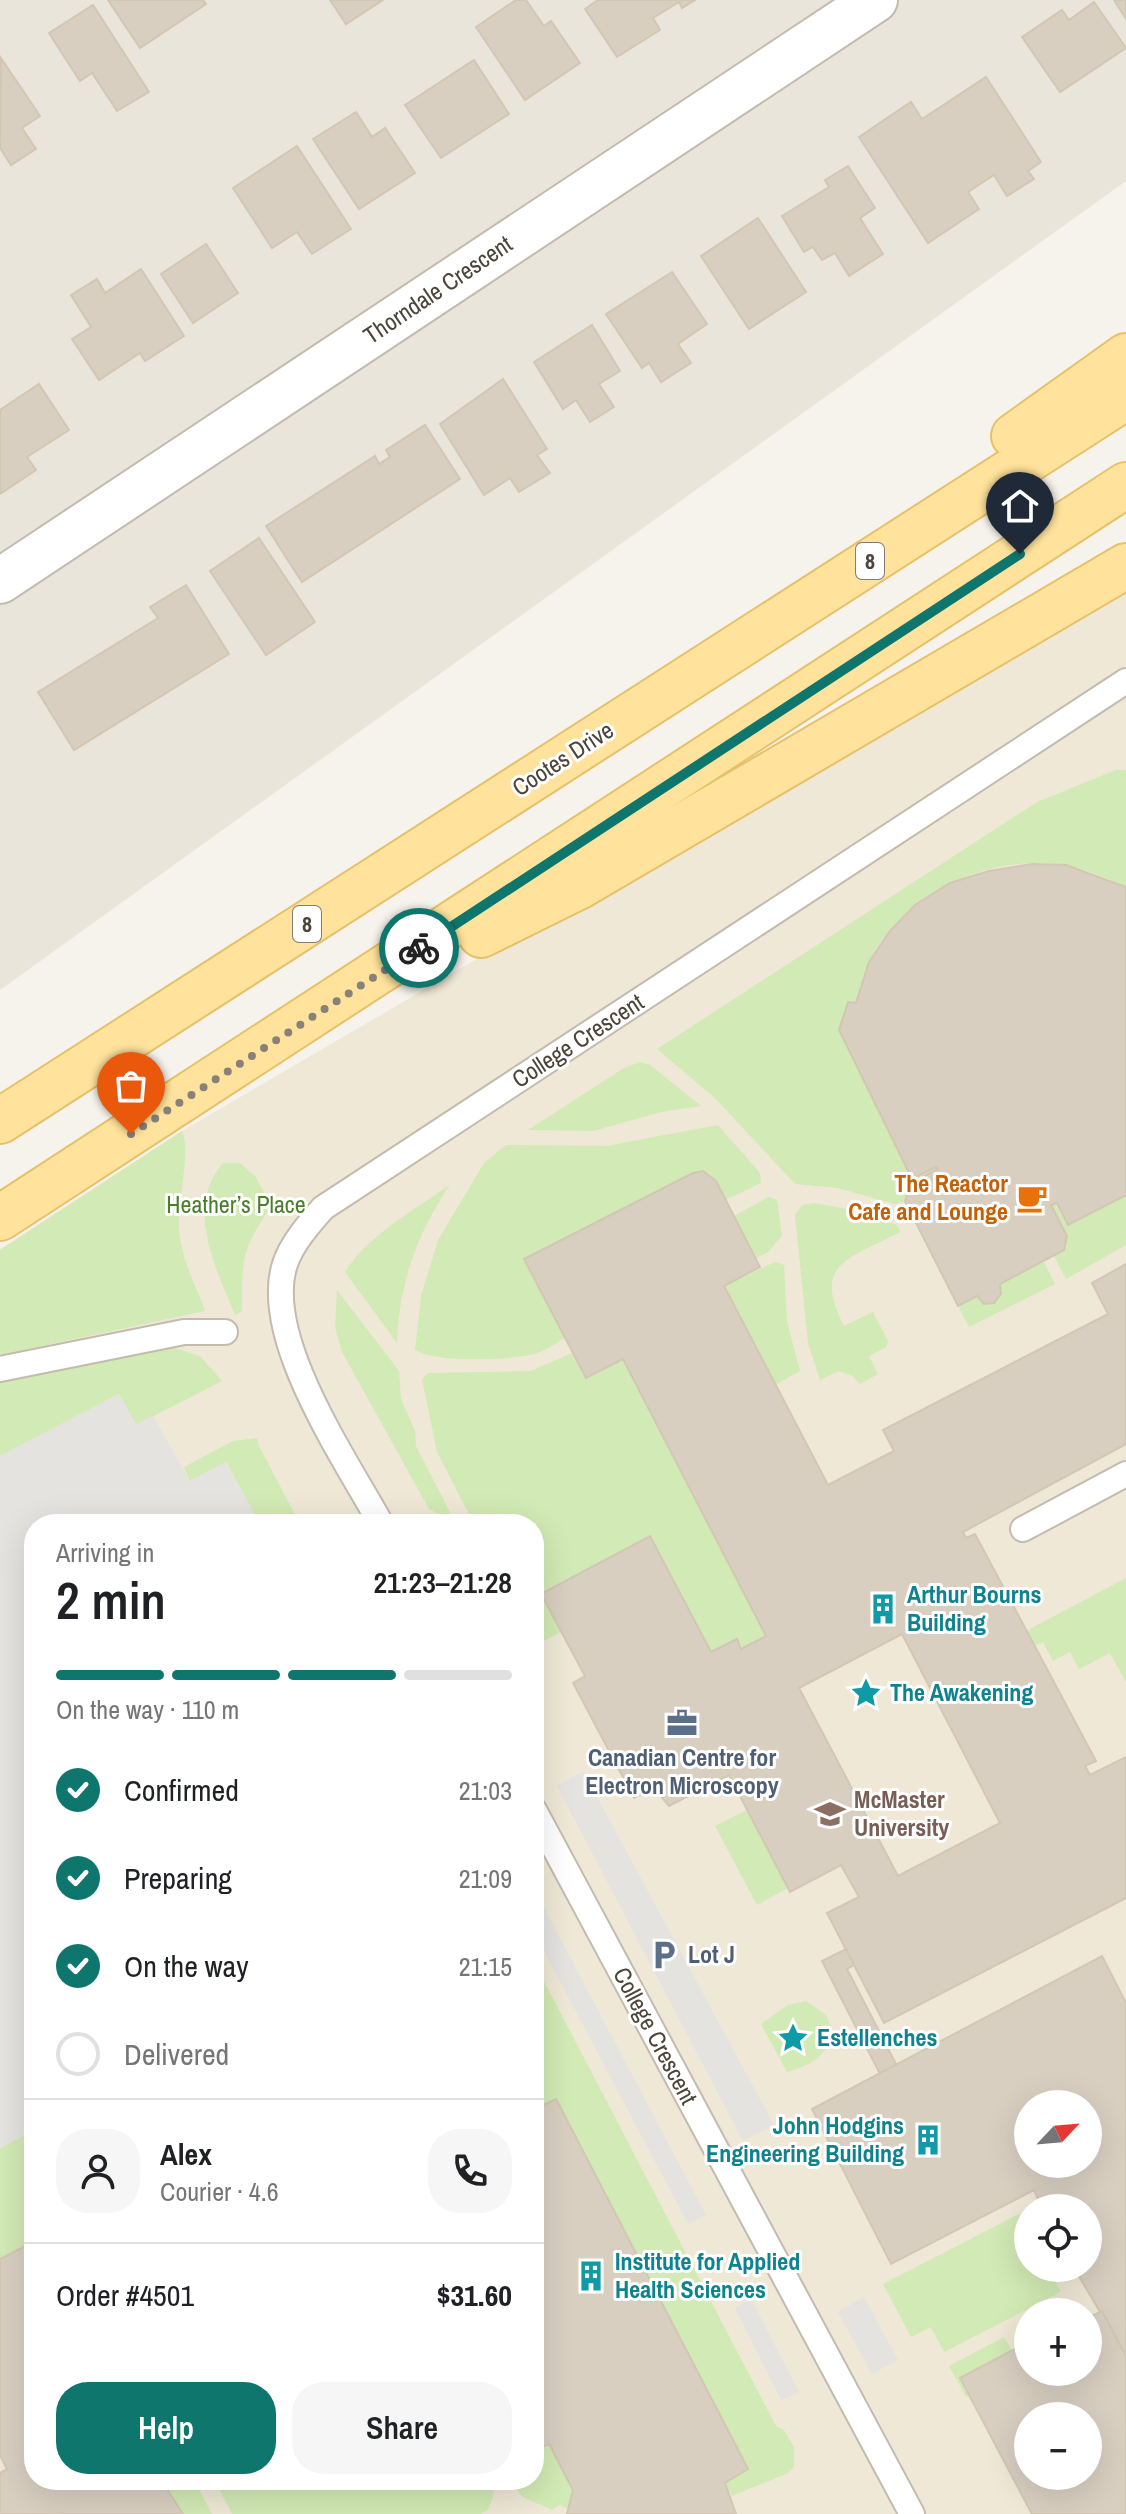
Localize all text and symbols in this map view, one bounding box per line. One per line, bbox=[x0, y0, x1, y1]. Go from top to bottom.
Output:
street label: Thorndale Crescent bbox=[357, 227, 518, 351]
pin bbox=[986, 472, 1054, 554]
icon: home bbox=[998, 484, 1042, 528]
road number: 8 bbox=[856, 543, 884, 579]
street label: Cootes Drive bbox=[506, 713, 619, 803]
road number: 8 bbox=[293, 906, 321, 942]
courier bbox=[379, 908, 459, 988]
icon: bike bbox=[397, 926, 441, 970]
street label: College Crescent bbox=[505, 985, 650, 1095]
pin bbox=[97, 1052, 165, 1134]
icon: bag bbox=[109, 1064, 153, 1108]
place label: The Reactor Cafe and Lounge bbox=[848, 1167, 1008, 1227]
cafe icon: The Reactor Cafe and Lounge bbox=[1015, 1181, 1049, 1215]
park label: Heather’s Place bbox=[166, 1188, 306, 1220]
text: Arriving in bbox=[56, 1535, 154, 1570]
text: 21:23–21:28 bbox=[373, 1562, 512, 1602]
text: 2 min bbox=[56, 1565, 166, 1635]
place label: Arthur Bourns Building bbox=[907, 1578, 1042, 1638]
building icon: Arthur Bourns Building bbox=[866, 1592, 900, 1626]
place icon: The Awakening bbox=[849, 1676, 883, 1710]
place label: The Awakening bbox=[890, 1676, 1033, 1708]
text: On the way · 110 m bbox=[56, 1692, 239, 1727]
office icon: Canadian Centre for Electron Microscopy bbox=[665, 1706, 699, 1740]
place label: Canadian Centre for Electron Microscopy bbox=[585, 1741, 779, 1801]
icon: check bbox=[56, 1768, 100, 1812]
text: Confirmed bbox=[124, 1770, 239, 1810]
text: 21:03 bbox=[459, 1773, 512, 1808]
place label: McMaster University bbox=[854, 1783, 949, 1843]
school or university icon: McMaster University bbox=[813, 1797, 847, 1831]
icon: check bbox=[56, 1856, 100, 1900]
text: Preparing bbox=[124, 1858, 232, 1898]
text: 21:09 bbox=[459, 1861, 512, 1896]
parking icon: Lot J bbox=[647, 1938, 681, 1972]
place label: Lot J bbox=[688, 1938, 735, 1970]
icon: check bbox=[56, 1944, 100, 1988]
text: On the way bbox=[124, 1946, 248, 1986]
text: 21:15 bbox=[459, 1949, 512, 1984]
street label: College Crescent bbox=[606, 1961, 706, 2110]
place icon: Estellenches bbox=[776, 2021, 810, 2055]
place label: Estellenches bbox=[817, 2021, 937, 2053]
text: Delivered bbox=[124, 2034, 229, 2074]
north arrow bbox=[1014, 2090, 1102, 2178]
map controls bbox=[1014, 2090, 1102, 2490]
place label: John Hodgins Engineering Building bbox=[706, 2109, 904, 2169]
building icon: John Hodgins Engineering Building bbox=[911, 2123, 945, 2157]
button: person bbox=[56, 2129, 140, 2213]
button: phone bbox=[428, 2129, 512, 2213]
text: Alex bbox=[160, 2134, 212, 2174]
text: Courier · 4.6 bbox=[160, 2174, 279, 2209]
button: locate bbox=[1014, 2194, 1102, 2282]
place label: Institute for Applied Health Sciences bbox=[615, 2245, 800, 2305]
building icon: Institute for Applied Health Sciences bbox=[574, 2259, 608, 2293]
text: Order #4501 bbox=[56, 2275, 194, 2315]
text: $31.60 bbox=[437, 2275, 512, 2315]
button: + bbox=[1014, 2298, 1102, 2386]
button: Help bbox=[56, 2382, 276, 2474]
button: Share bbox=[292, 2382, 512, 2474]
button: − bbox=[1014, 2402, 1102, 2490]

